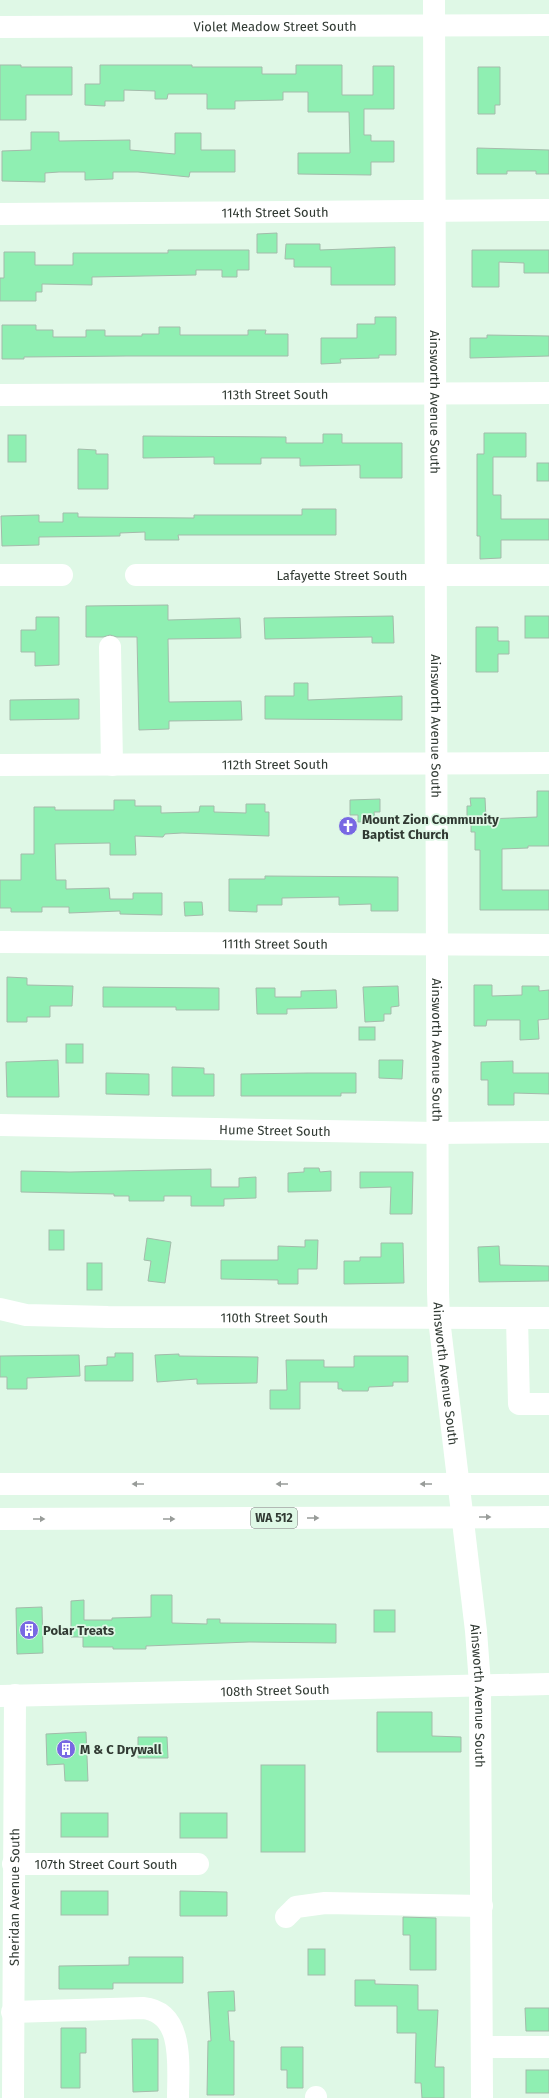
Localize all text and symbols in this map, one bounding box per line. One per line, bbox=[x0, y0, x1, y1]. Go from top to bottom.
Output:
street label: Violet Meadow Street South bbox=[193, 19, 357, 34]
street label: 114th Street South bbox=[221, 205, 329, 220]
street label: Ainsworth Avenue South bbox=[427, 330, 442, 474]
street label: 113th Street South bbox=[222, 387, 328, 402]
street label: Lafayette Street South bbox=[277, 568, 407, 583]
street label: Ainsworth Avenue South bbox=[428, 654, 443, 798]
street label: 112th Street South bbox=[222, 757, 328, 772]
place label: Mount Zion Community Baptist Church bbox=[362, 812, 499, 842]
church icon: Mount Zion Community Baptist Church bbox=[337, 815, 359, 837]
street label: 111th Street South bbox=[222, 936, 328, 952]
street label: Ainsworth Avenue South bbox=[429, 978, 444, 1122]
street label: Hume Street South bbox=[219, 1122, 331, 1139]
street label: Ainsworth Avenue South bbox=[430, 1302, 461, 1446]
street label: 110th Street South bbox=[221, 1310, 328, 1325]
one-way arrow bbox=[131, 1481, 144, 1487]
one-way arrow bbox=[275, 1481, 288, 1487]
one-way arrow bbox=[419, 1481, 432, 1487]
road number: WA 512 bbox=[251, 1508, 297, 1528]
one-way arrow bbox=[479, 1514, 492, 1520]
one-way arrow bbox=[307, 1515, 320, 1521]
one-way arrow bbox=[33, 1516, 46, 1522]
one-way arrow bbox=[163, 1516, 176, 1522]
building icon: Polar Treats bbox=[18, 1619, 40, 1641]
place label: Polar Treats bbox=[43, 1623, 115, 1638]
street label: Ainsworth Avenue South bbox=[467, 1623, 487, 1768]
street label: 108th Street South bbox=[220, 1682, 330, 1699]
building icon: M & C Drywall bbox=[55, 1738, 77, 1760]
place label: M & C Drywall bbox=[80, 1742, 162, 1757]
street label: Sheridan Avenue South bbox=[7, 1828, 22, 1966]
street label: 107th Street Court South bbox=[35, 1857, 177, 1872]

